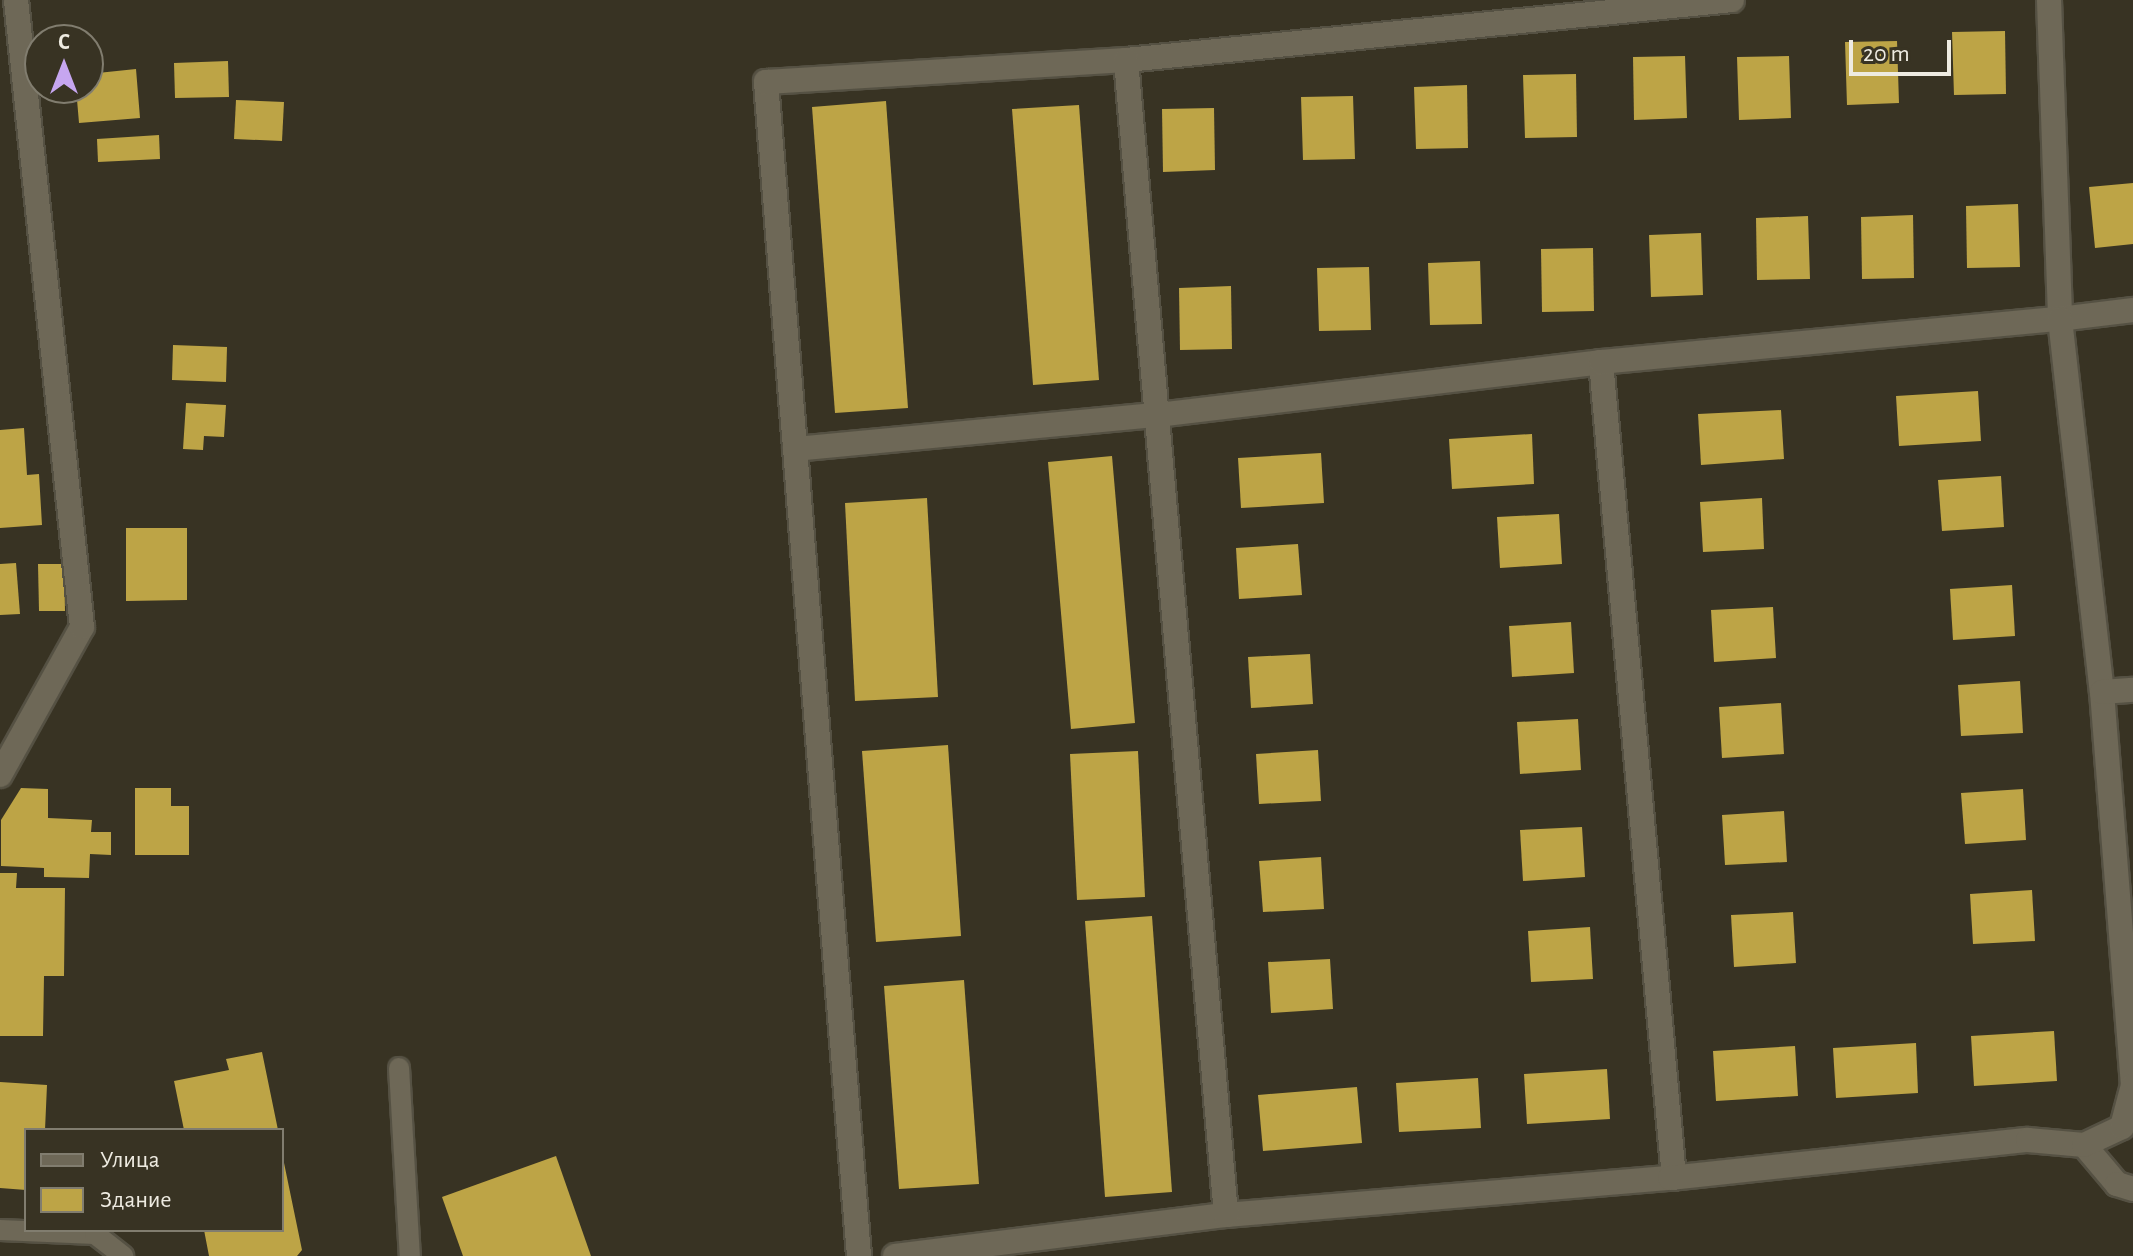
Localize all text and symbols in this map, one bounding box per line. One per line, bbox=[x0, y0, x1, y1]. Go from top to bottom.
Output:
north arrow bbox=[24, 24, 104, 104]
scale bar bbox=[1853, 24, 1955, 74]
text: С bbox=[58, 31, 70, 53]
text: 20 m bbox=[1863, 42, 1910, 66]
legend bbox=[24, 1128, 284, 1232]
text: Улица bbox=[100, 1148, 160, 1172]
text: Здание bbox=[100, 1188, 171, 1212]

